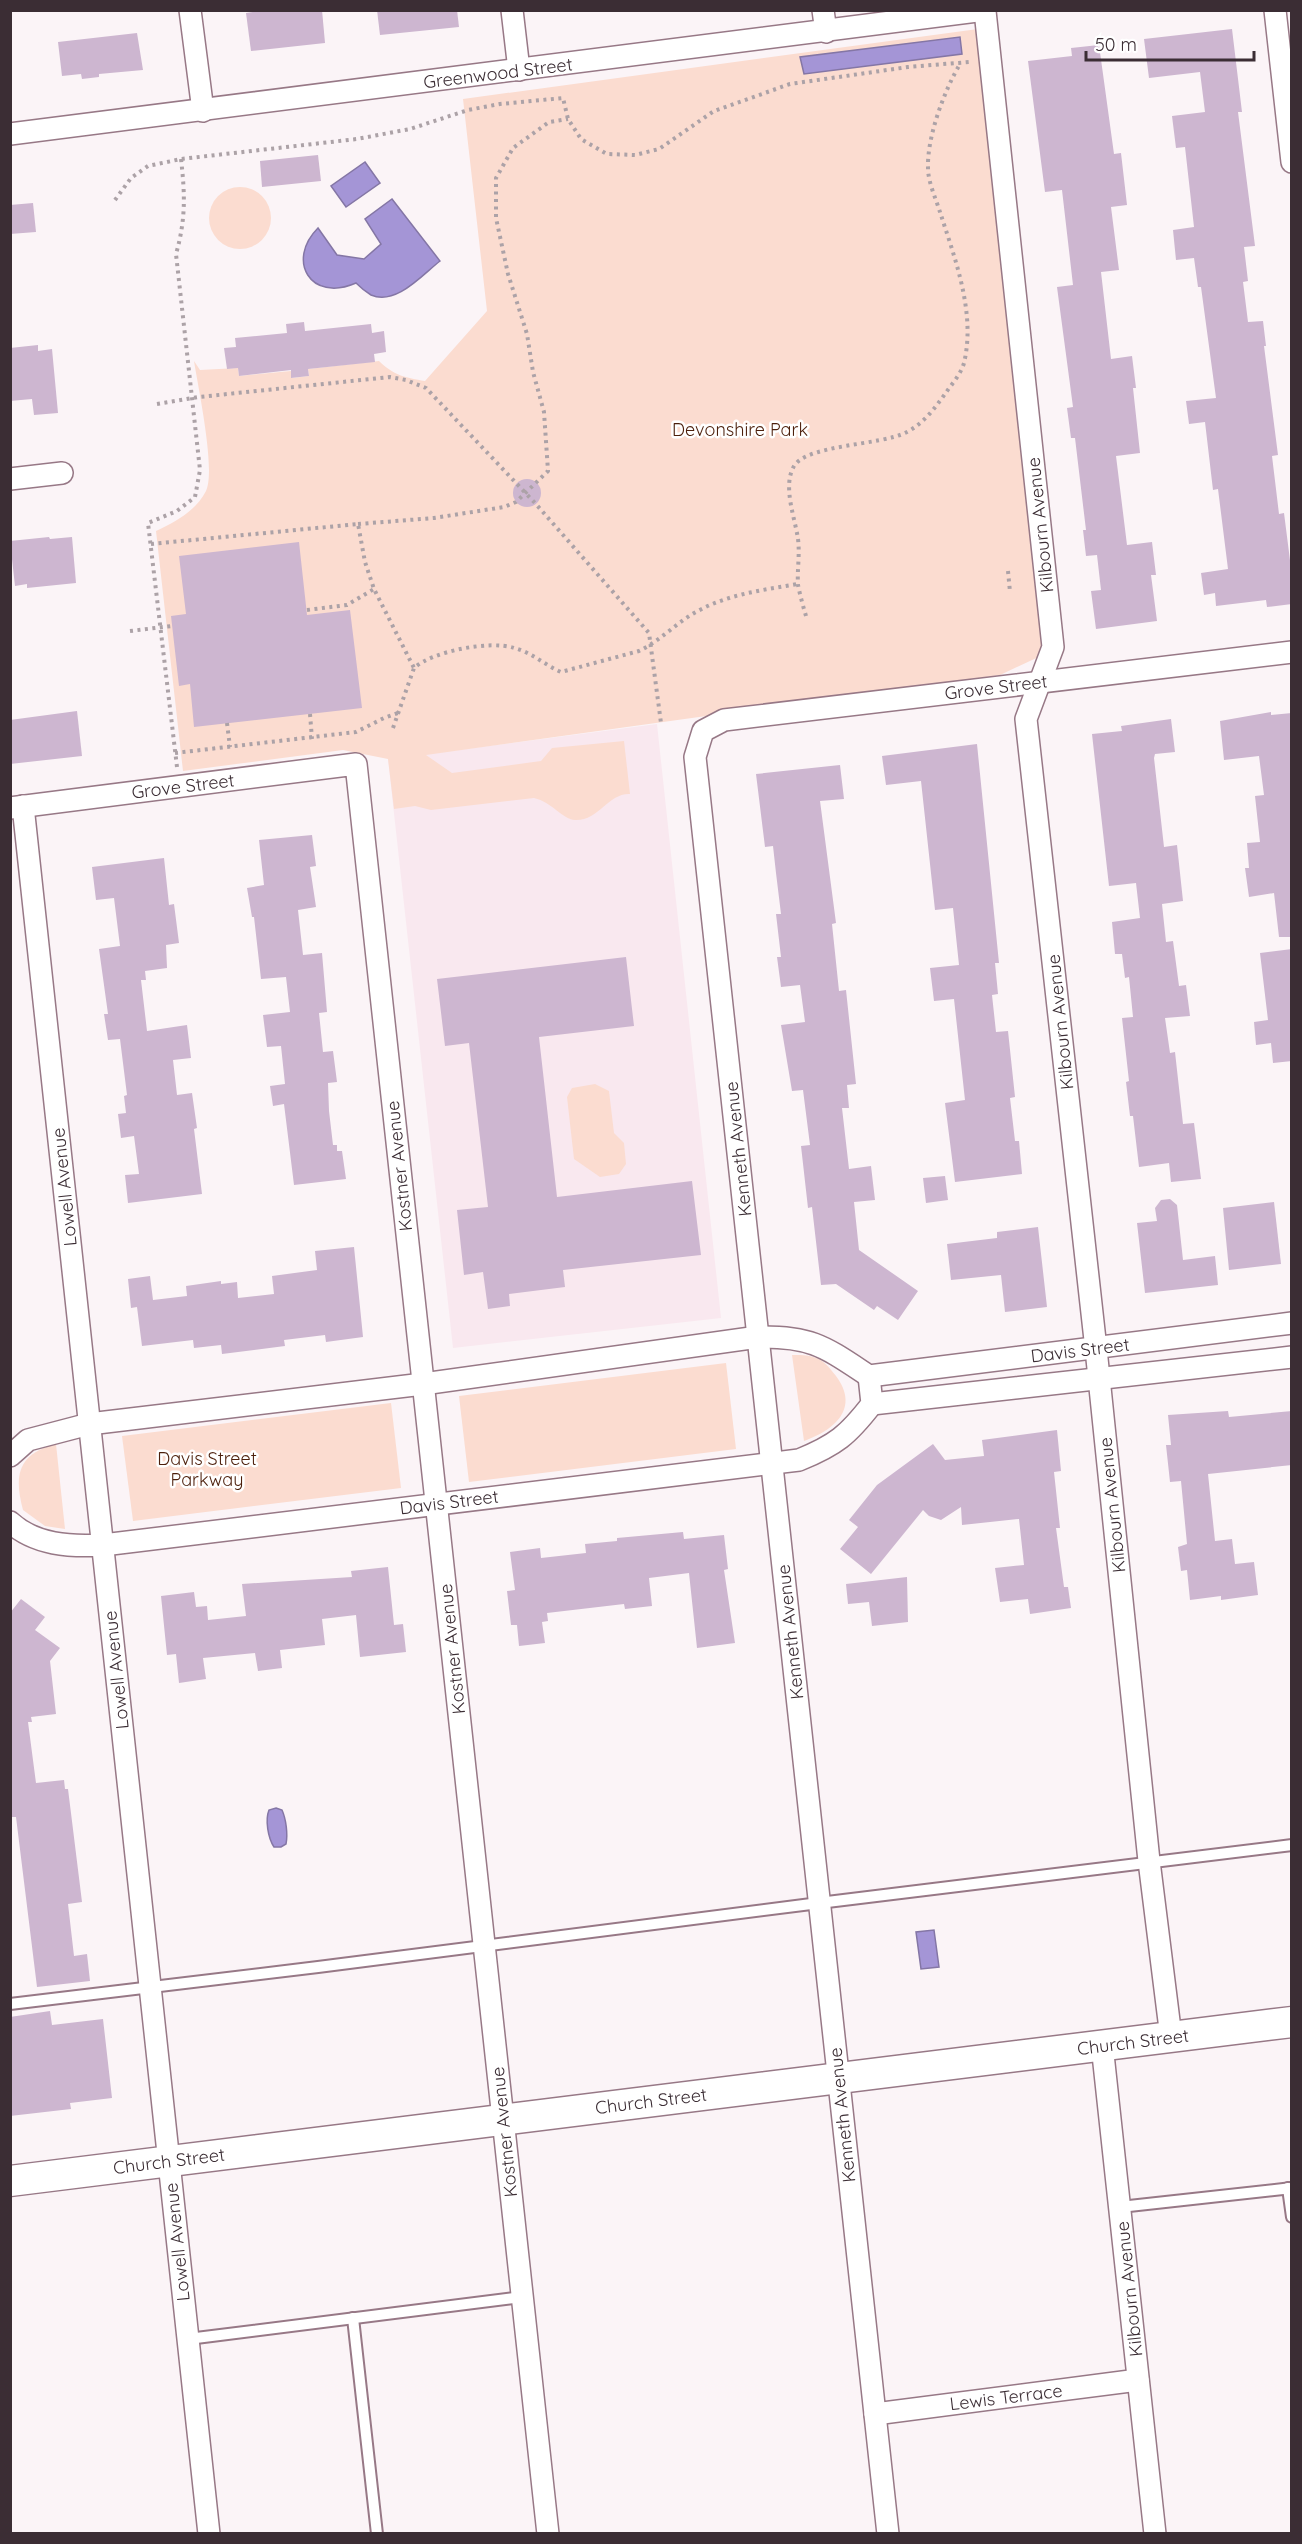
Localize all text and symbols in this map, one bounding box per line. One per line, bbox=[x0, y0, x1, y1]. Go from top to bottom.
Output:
scale bar bbox=[1086, 24, 1254, 62]
text: 50 m bbox=[1095, 33, 1137, 56]
street label: Greenwood Street bbox=[422, 52, 574, 94]
park label: Devonshire Park bbox=[672, 418, 808, 441]
street label: Kilbourn Avenue bbox=[1021, 456, 1059, 594]
street label: Grove Street bbox=[943, 669, 1049, 705]
street label: Grove Street bbox=[130, 768, 236, 804]
street label: Kilbourn Avenue bbox=[1041, 953, 1079, 1091]
street label: Kenneth Avenue bbox=[719, 1080, 757, 1218]
street label: Kostner Avenue bbox=[381, 1100, 417, 1232]
street label: Lowell Avenue bbox=[46, 1127, 82, 1247]
street label: Davis Street bbox=[1029, 1333, 1131, 1367]
street label: Kilbourn Avenue bbox=[1093, 1436, 1131, 1574]
park label: Davis Street Parkway bbox=[157, 1447, 257, 1491]
street label: Davis Street bbox=[398, 1485, 500, 1519]
street label: Kenneth Avenue bbox=[771, 1563, 809, 1701]
street label: Kostner Avenue bbox=[434, 1583, 470, 1715]
street label: Lowell Avenue bbox=[98, 1610, 134, 1730]
street label: Church Street bbox=[1076, 2024, 1190, 2060]
street label: Kenneth Avenue bbox=[823, 2046, 861, 2184]
street label: Kostner Avenue bbox=[486, 2066, 522, 2198]
street label: Church Street bbox=[594, 2083, 708, 2119]
street label: Church Street bbox=[112, 2143, 226, 2179]
street label: Lowell Avenue bbox=[159, 2182, 195, 2302]
street label: Kilbourn Avenue bbox=[1110, 2220, 1148, 2358]
street label: Lewis Terrace bbox=[948, 2379, 1064, 2415]

